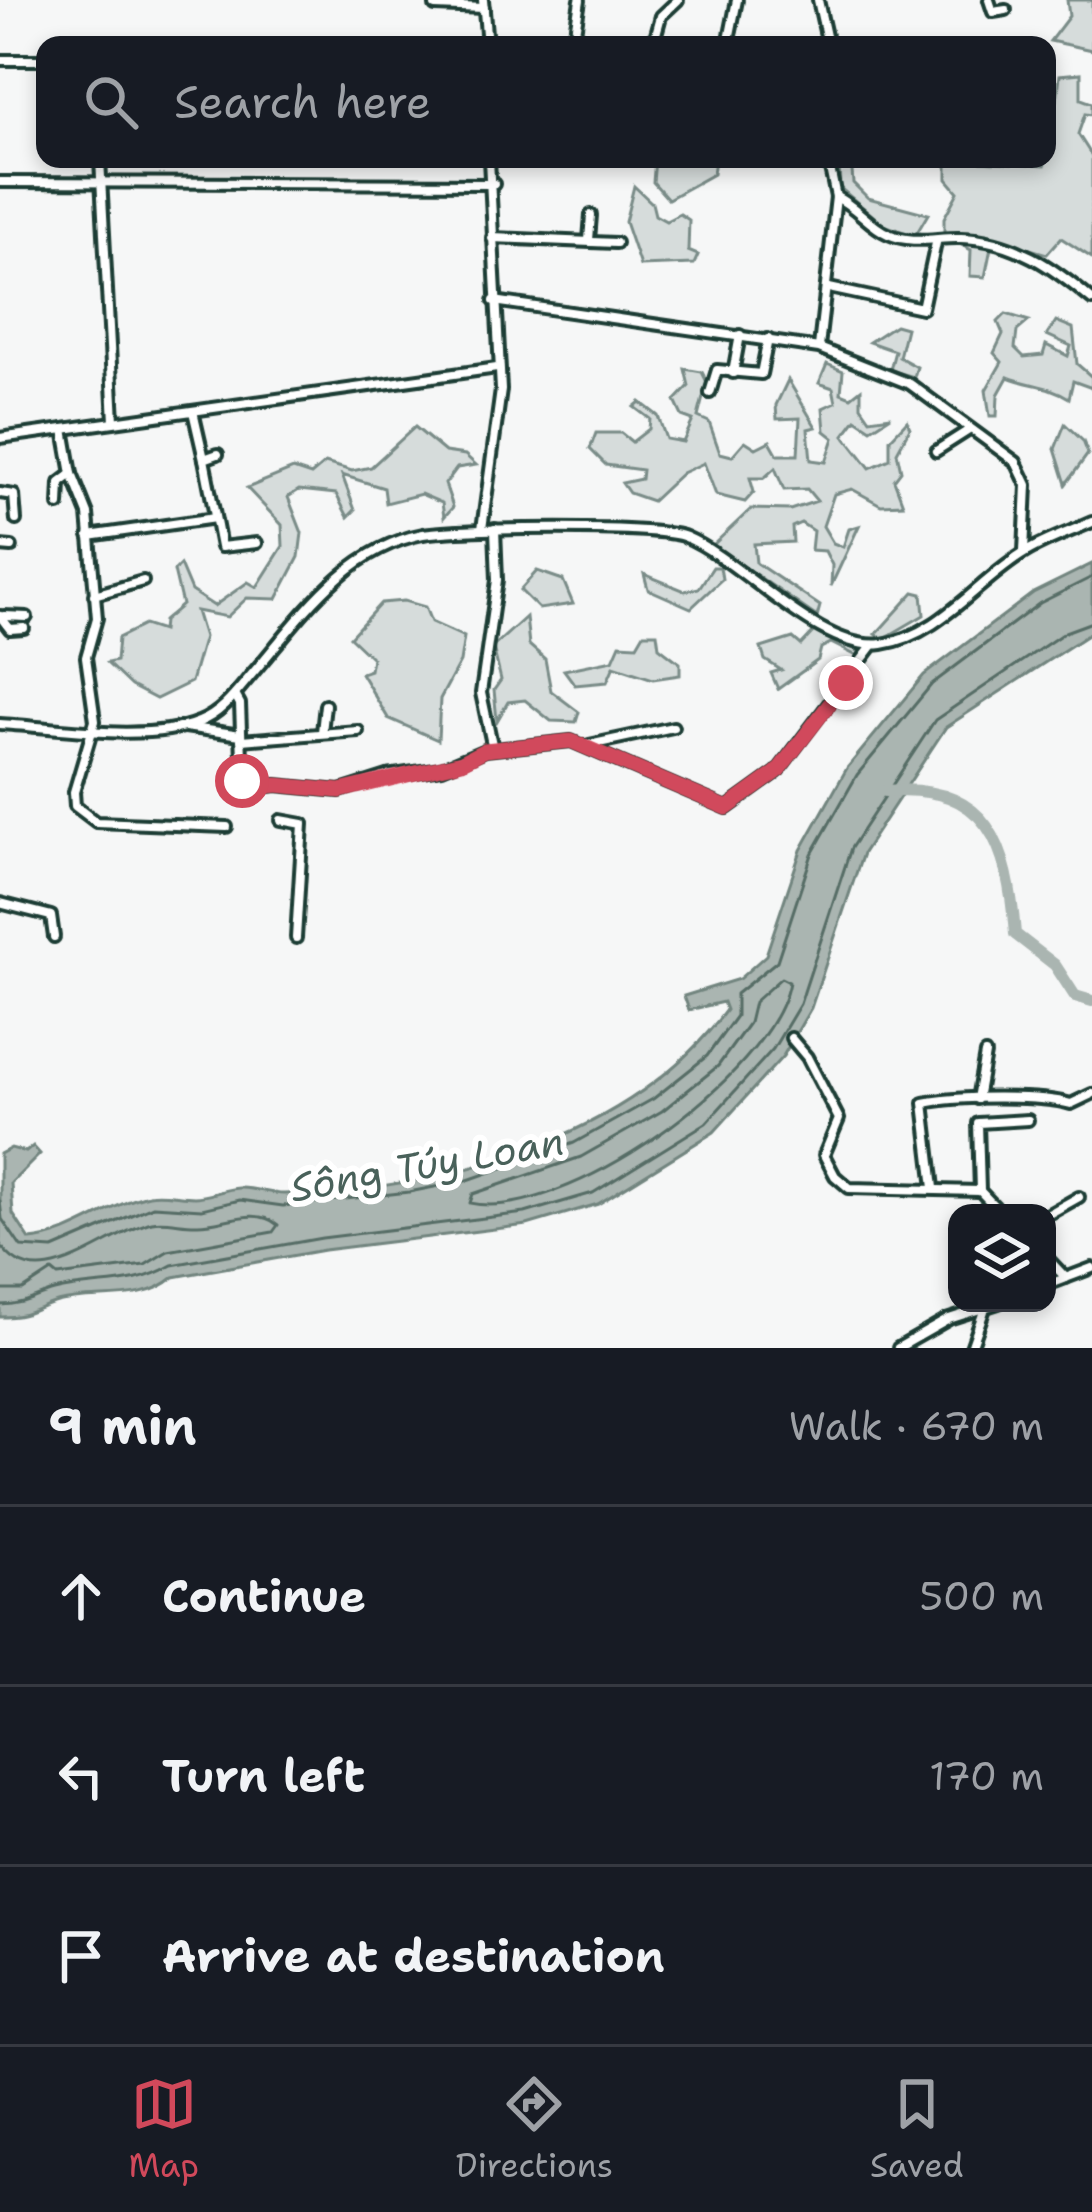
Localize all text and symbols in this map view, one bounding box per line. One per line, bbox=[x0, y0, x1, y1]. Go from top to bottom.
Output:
search box bbox=[36, 36, 1056, 168]
icon: search bbox=[78, 69, 144, 135]
text: Search here bbox=[174, 72, 431, 132]
route end bbox=[819, 656, 873, 710]
route start bbox=[215, 754, 269, 808]
water label: Sông Túy Loan bbox=[286, 1114, 568, 1214]
map controls bbox=[948, 1204, 1056, 1312]
button: layers bbox=[948, 1204, 1056, 1312]
text: 9 min bbox=[48, 1392, 197, 1460]
text: Walk · 670 m bbox=[789, 1400, 1044, 1452]
icon: ahead bbox=[48, 1563, 114, 1629]
text: Continue bbox=[162, 1566, 366, 1626]
text: 500 m bbox=[919, 1570, 1044, 1622]
icon: left bbox=[48, 1743, 114, 1809]
text: Turn left bbox=[162, 1746, 365, 1806]
text: 170 m bbox=[929, 1750, 1044, 1802]
icon: arrive bbox=[48, 1923, 114, 1989]
text: Arrive at destination bbox=[162, 1926, 665, 1986]
tab: Map bbox=[128, 2071, 199, 2188]
tab: Directions bbox=[456, 2071, 613, 2188]
tab: Saved bbox=[870, 2071, 964, 2188]

